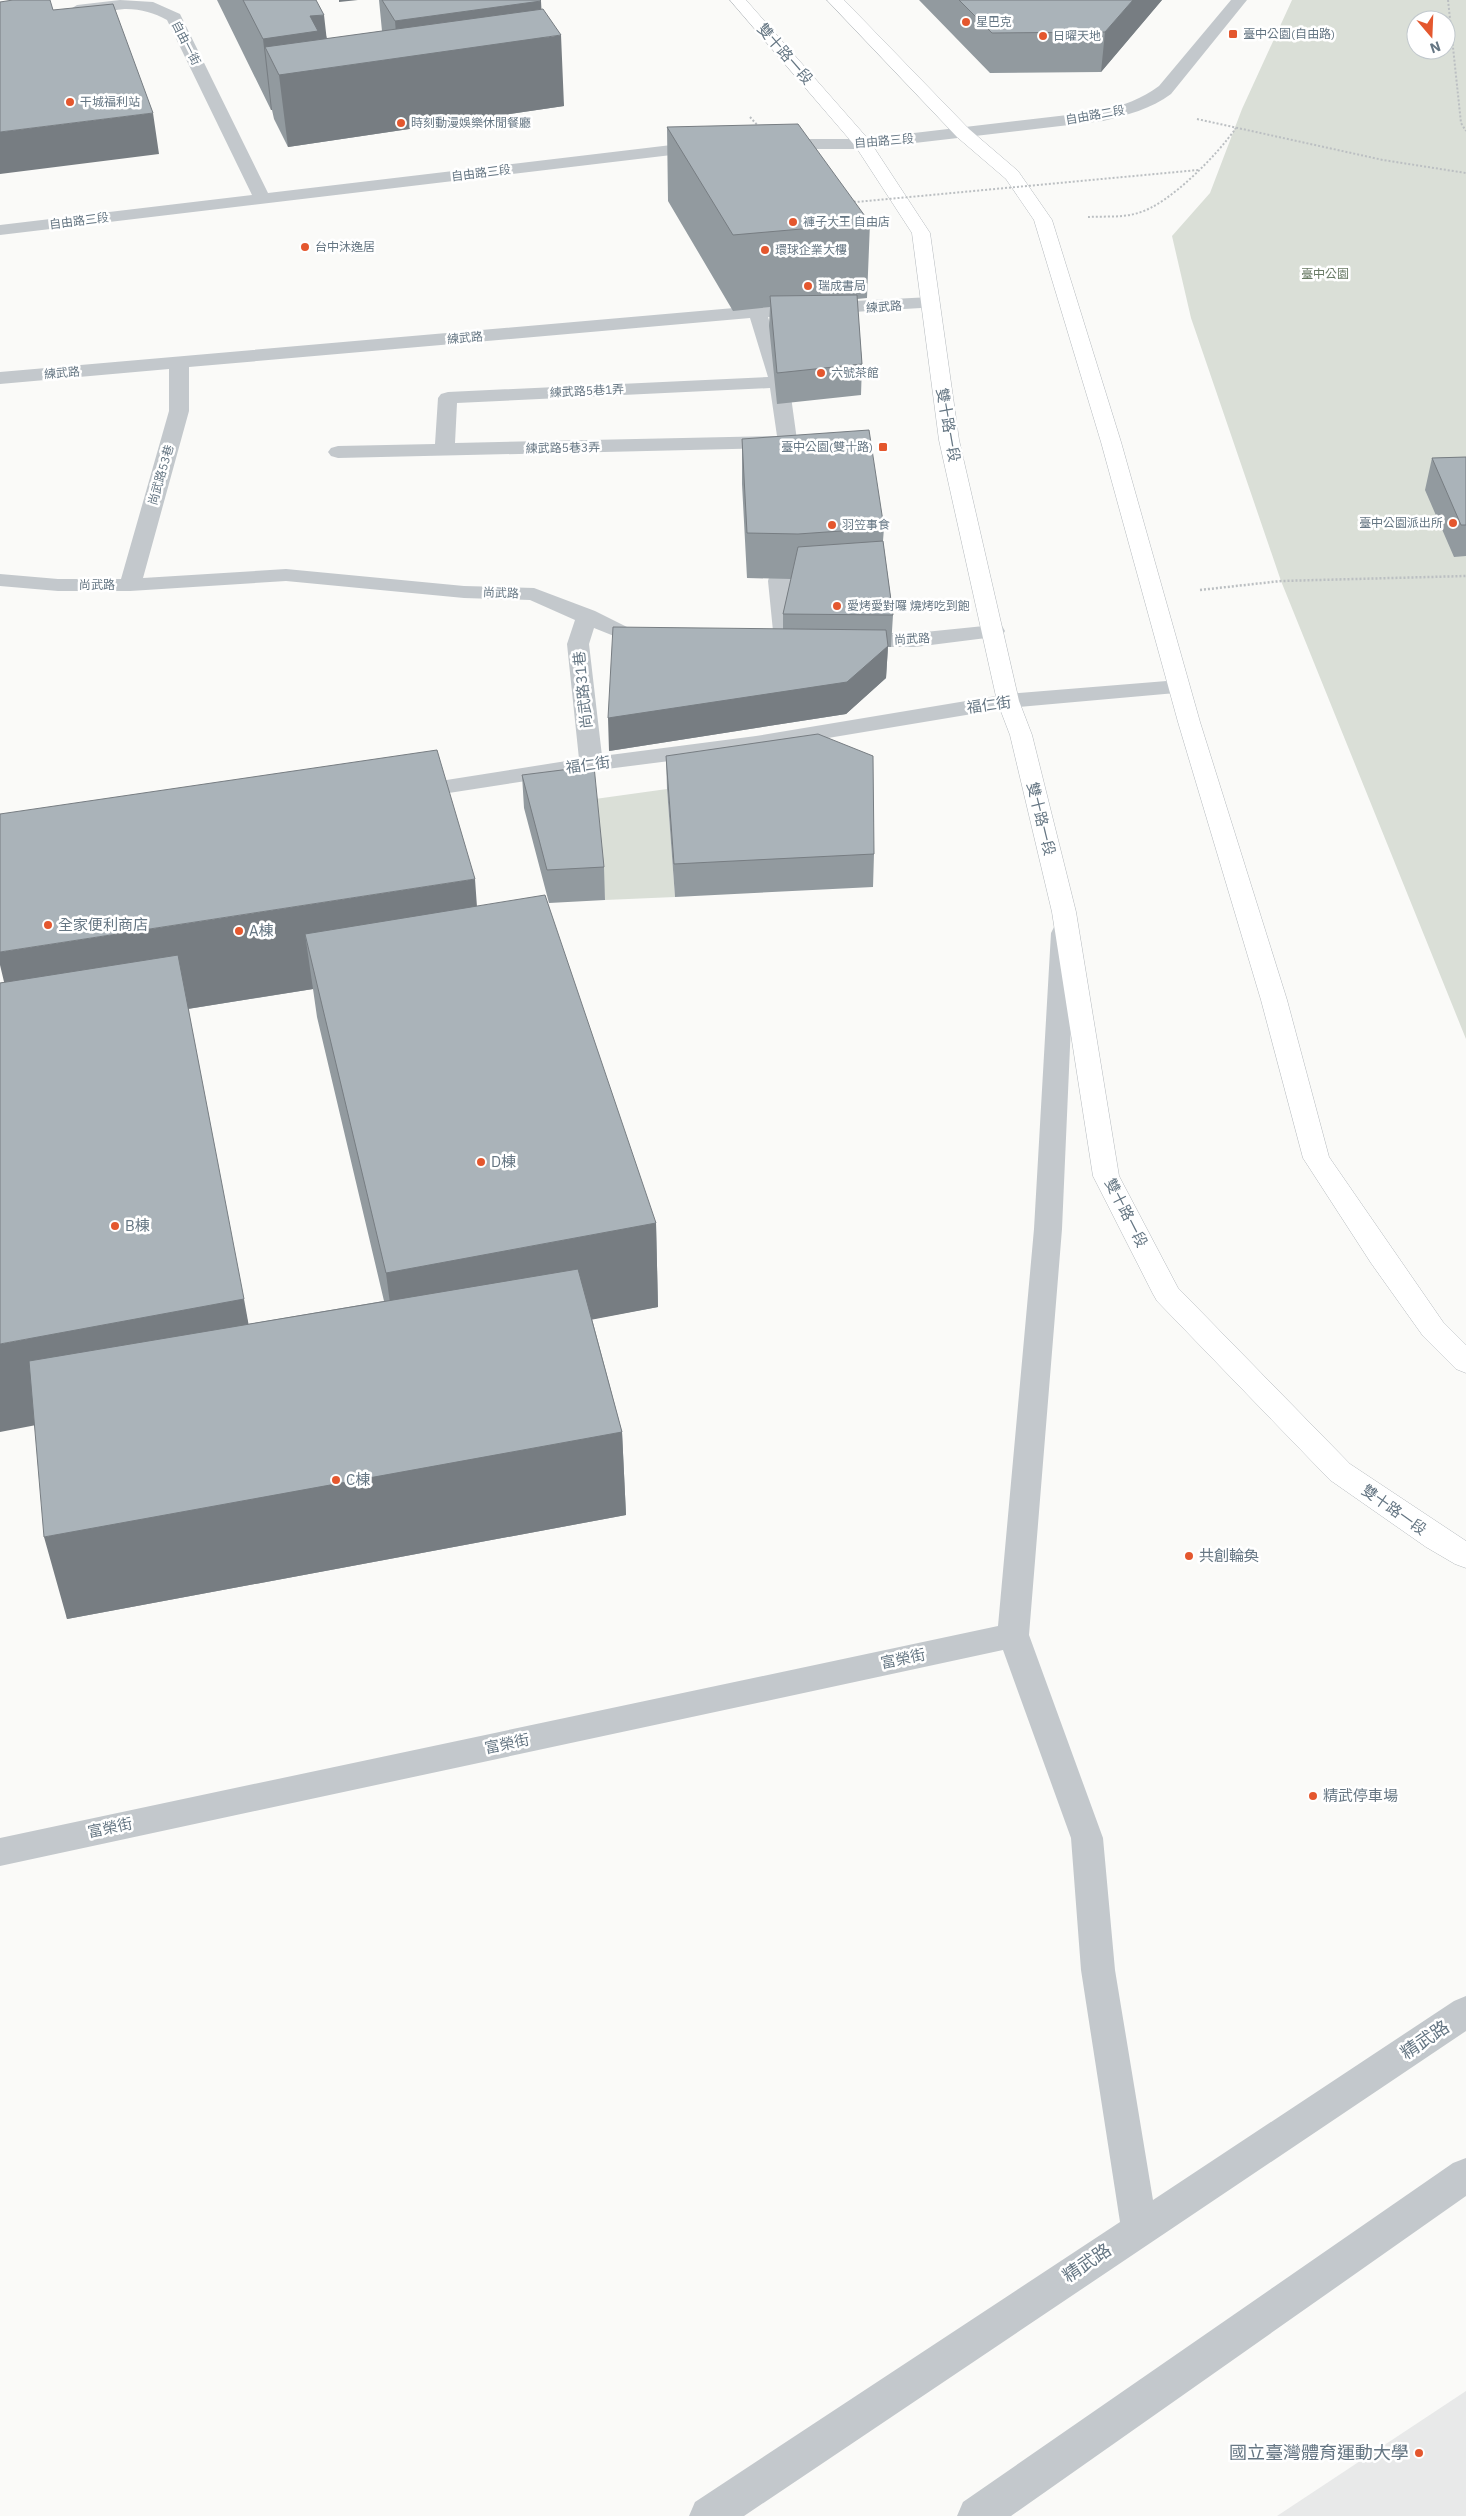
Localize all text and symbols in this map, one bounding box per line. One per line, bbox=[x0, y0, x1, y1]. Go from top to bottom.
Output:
north arrow bbox=[1406, 10, 1456, 60]
place label: 星巴克 bbox=[976, 14, 1012, 29]
marker: 星巴克 bbox=[960, 16, 972, 28]
street label: 自由一街 bbox=[169, 18, 204, 68]
street label: 雙十路一段 bbox=[754, 19, 817, 88]
place label: 臺中公園(自由路) bbox=[1243, 26, 1335, 41]
place label: 日曜天地 bbox=[1053, 28, 1101, 43]
marker: 臺中公園(自由路) bbox=[1227, 28, 1239, 40]
marker: 日曜天地 bbox=[1037, 30, 1049, 42]
text: N bbox=[1428, 37, 1443, 57]
place label: 干城福利站 bbox=[80, 94, 140, 109]
marker: 干城福利站 bbox=[64, 96, 76, 108]
street label: 自由路二段 bbox=[1064, 102, 1126, 127]
place label: 時刻動漫娛樂休閒餐廳 bbox=[411, 115, 531, 130]
marker: 時刻動漫娛樂休閒餐廳 bbox=[395, 117, 407, 129]
street label: 自由路三段 bbox=[853, 130, 915, 151]
street label: 自由路三段 bbox=[450, 161, 512, 184]
street label: 自由路三段 bbox=[48, 209, 110, 232]
place label: 褲子大王 自由店 bbox=[803, 214, 890, 229]
marker: 褲子大王 自由店 bbox=[787, 216, 799, 228]
place label: 台中沐逸居 bbox=[315, 239, 375, 254]
marker: 台中沐逸居 bbox=[299, 241, 311, 253]
place label: 環球企業大樓 bbox=[775, 242, 847, 257]
marker: 環球企業大樓 bbox=[759, 244, 771, 256]
park label: 臺中公園 bbox=[1301, 266, 1349, 281]
place label: 瑞成書局 bbox=[818, 278, 866, 293]
marker: 瑞成書局 bbox=[802, 280, 814, 292]
street label: 練武路 bbox=[865, 298, 902, 315]
street label: 練武路 bbox=[446, 328, 484, 347]
street label: 練武路 bbox=[43, 363, 81, 382]
place label: 六號茶館 bbox=[831, 365, 879, 380]
marker: 六號茶館 bbox=[815, 367, 827, 379]
street label: 練武路5巷1弄 bbox=[549, 381, 625, 400]
street label: 雙十路一段 bbox=[933, 386, 964, 464]
street label: 練武路5巷3弄 bbox=[526, 439, 600, 456]
place label: 臺中公園(雙十路) bbox=[781, 439, 873, 454]
marker: 臺中公園(雙十路) bbox=[877, 441, 889, 453]
street label: 尚武路53巷 bbox=[145, 443, 176, 507]
place label: 臺中公園派出所 bbox=[1359, 515, 1443, 530]
place label: 羽笠事食 bbox=[842, 517, 890, 532]
marker: 臺中公園派出所 bbox=[1447, 517, 1459, 529]
marker: 羽笠事食 bbox=[826, 519, 838, 531]
street label: 尚武路 bbox=[79, 577, 115, 592]
street label: 尚武路 bbox=[483, 584, 519, 601]
place label: 愛烤愛對囉 燒烤吃到飽 bbox=[847, 598, 970, 613]
marker: 愛烤愛對囉 燒烤吃到飽 bbox=[831, 600, 843, 612]
street label: 尚武路 bbox=[894, 630, 930, 647]
street label: 尚武路31巷 bbox=[569, 650, 596, 730]
street label: 福仁街 bbox=[965, 692, 1013, 717]
street label: 福仁街 bbox=[564, 752, 612, 777]
street label: 雙十路一段 bbox=[1023, 780, 1060, 858]
place label: 全家便利商店 bbox=[58, 915, 148, 934]
marker: 全家便利商店 bbox=[42, 919, 54, 931]
place label: A棟 bbox=[249, 921, 274, 940]
marker: A棟 bbox=[233, 925, 245, 937]
place label: D棟 bbox=[491, 1152, 516, 1171]
marker: D棟 bbox=[475, 1156, 487, 1168]
street label: 雙十路一段 bbox=[1101, 1175, 1152, 1251]
place label: B棟 bbox=[125, 1216, 150, 1235]
marker: B棟 bbox=[109, 1220, 121, 1232]
place label: C棟 bbox=[346, 1470, 370, 1489]
marker: C棟 bbox=[330, 1474, 342, 1486]
street label: 雙十路一段 bbox=[1358, 1480, 1430, 1539]
place label: 共創輪奐 bbox=[1199, 1546, 1259, 1565]
marker: 共創輪奐 bbox=[1183, 1550, 1195, 1562]
street label: 富榮街 bbox=[879, 1645, 927, 1672]
street label: 富榮街 bbox=[483, 1730, 531, 1757]
place label: 精武停車場 bbox=[1323, 1786, 1398, 1805]
marker: 精武停車場 bbox=[1307, 1790, 1319, 1802]
street label: 富榮街 bbox=[86, 1814, 134, 1841]
street label: 精武路 bbox=[1396, 2015, 1454, 2064]
street label: 精武路 bbox=[1058, 2238, 1116, 2287]
place label: 國立臺灣體育運動大學 bbox=[1229, 2441, 1409, 2464]
marker: 國立臺灣體育運動大學 bbox=[1413, 2447, 1425, 2459]

